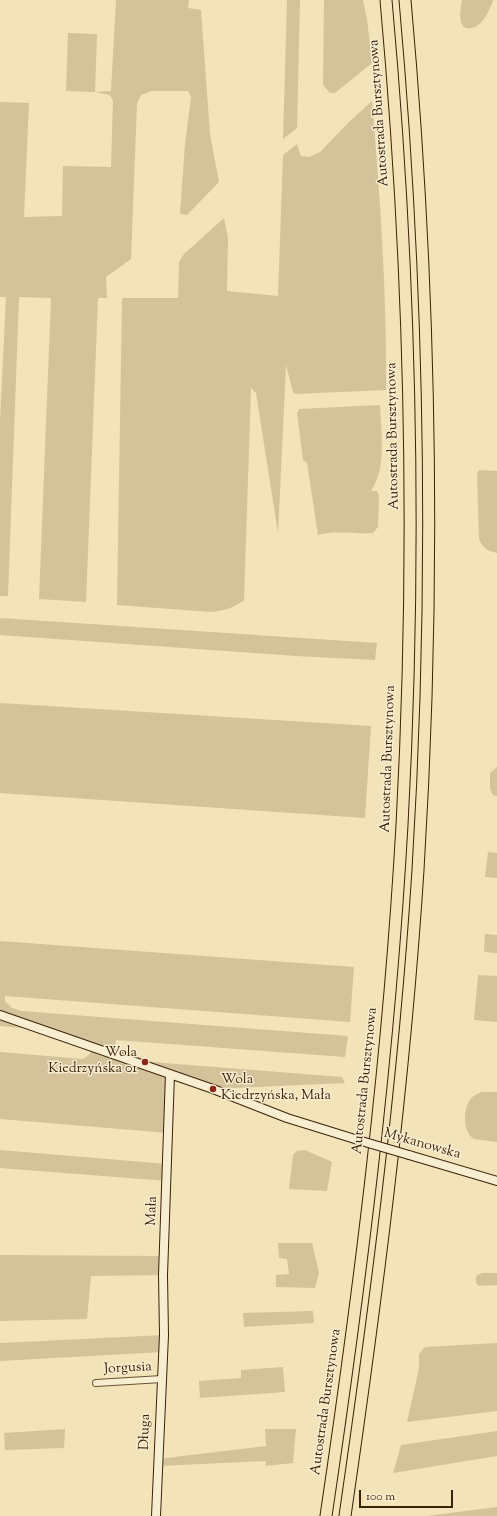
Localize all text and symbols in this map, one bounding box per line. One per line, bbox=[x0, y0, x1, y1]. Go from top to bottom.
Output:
street label: Autostrada Bursztynowa bbox=[366, 39, 394, 187]
street label: Autostrada Bursztynowa bbox=[384, 362, 404, 510]
street label: Autostrada Bursztynowa bbox=[378, 685, 400, 833]
street label: Autostrada Bursztynowa bbox=[350, 1007, 382, 1155]
place label: Wola Kiedrzyńska 01 bbox=[48, 1046, 137, 1078]
marker: Wola Kiedrzyńska 01 bbox=[140, 1057, 150, 1067]
place label: Wola Kiedrzyńska, Mała bbox=[221, 1073, 331, 1106]
marker: Wola Kiedrzyńska, Mała bbox=[208, 1084, 218, 1094]
street label: Mykanowska bbox=[382, 1126, 462, 1164]
street label: Mała bbox=[144, 1196, 162, 1226]
street label: Autostrada Bursztynowa bbox=[308, 1328, 346, 1476]
street label: Jorgusia bbox=[104, 1359, 152, 1379]
street label: Długa bbox=[137, 1414, 155, 1450]
scale bar bbox=[361, 1482, 455, 1508]
text: 100 m bbox=[366, 1488, 395, 1506]

